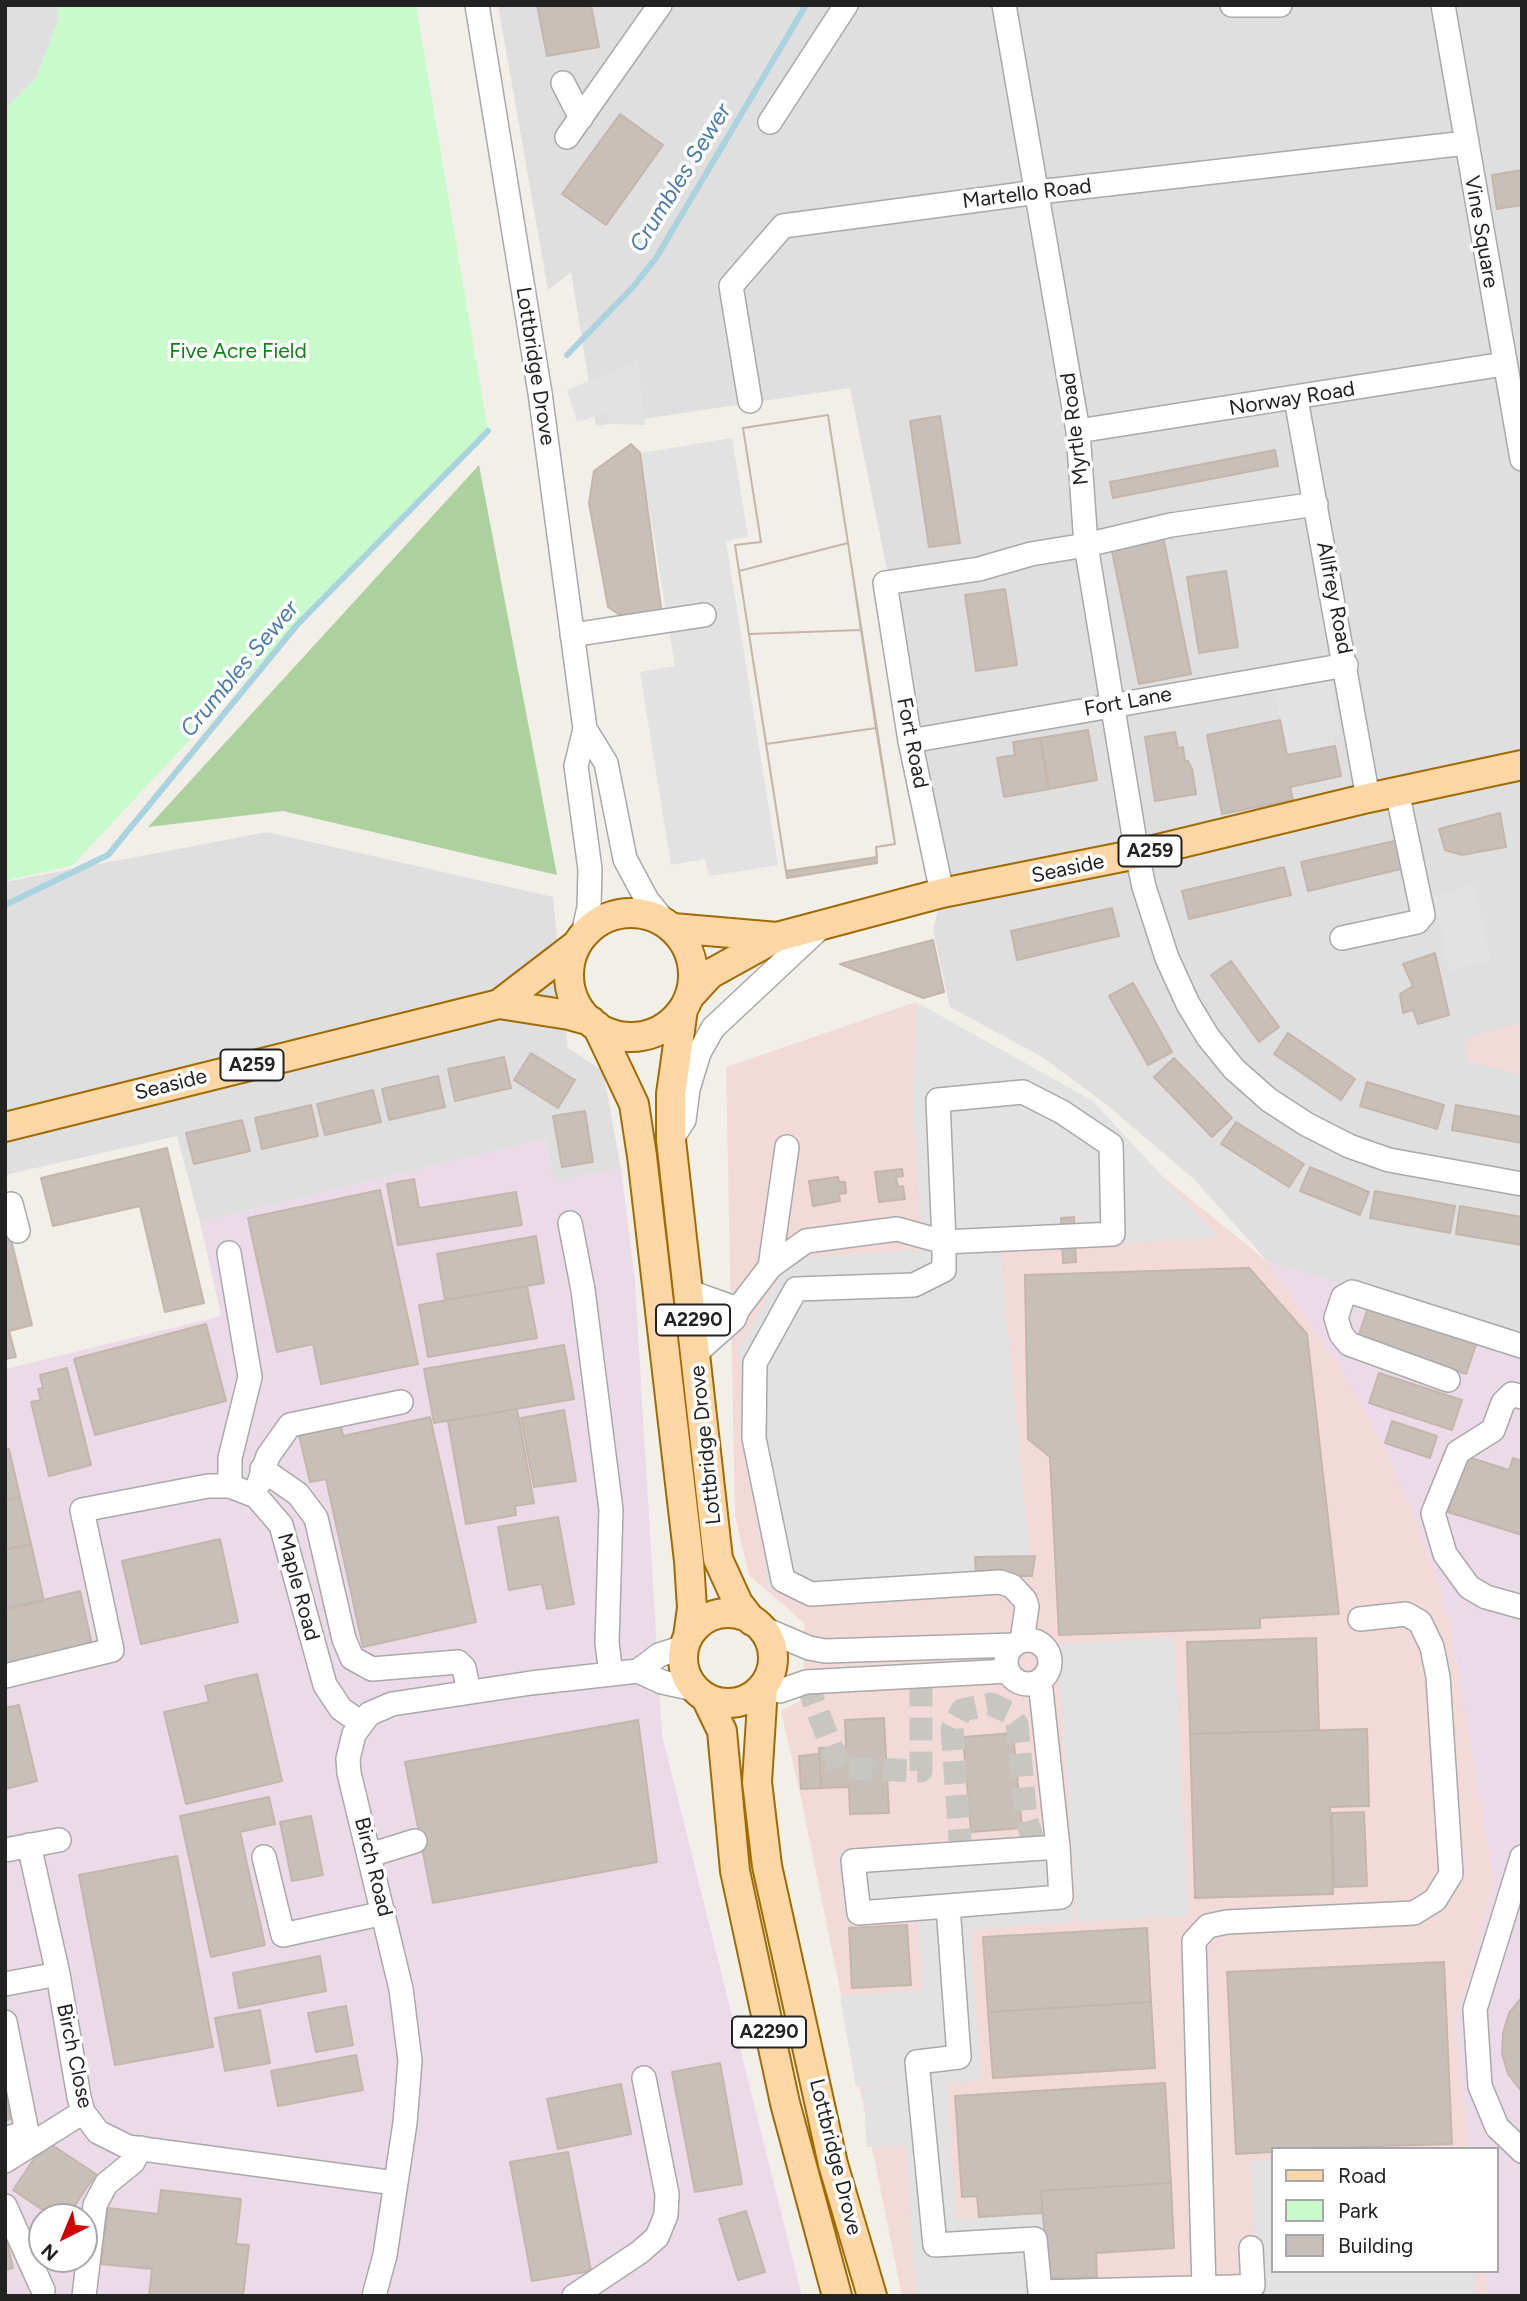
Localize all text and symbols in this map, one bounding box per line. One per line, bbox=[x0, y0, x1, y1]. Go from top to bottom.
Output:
water label: Crumbles Sewer bbox=[624, 99, 738, 257]
street label: Martello Road bbox=[961, 174, 1093, 214]
street label: Vine Square bbox=[1459, 174, 1503, 290]
street label: Lottbridge Drove bbox=[510, 285, 560, 447]
park label: Five Acre Field bbox=[169, 339, 307, 365]
street label: Myrtle Road bbox=[1056, 371, 1094, 487]
street label: Norway Road bbox=[1227, 377, 1357, 421]
street label: Allfrey Road bbox=[1311, 540, 1357, 656]
water label: Crumbles Sewer bbox=[175, 595, 305, 743]
street label: Fort Lane bbox=[1082, 682, 1174, 722]
street label: Fort Road bbox=[891, 695, 933, 791]
road number: A259 bbox=[1118, 836, 1182, 866]
street label: Seaside bbox=[1029, 849, 1107, 889]
road number: A259 bbox=[220, 1050, 284, 1080]
street label: Seaside bbox=[132, 1064, 210, 1106]
road number: A2290 bbox=[656, 1304, 730, 1336]
street label: Lottbridge Drove bbox=[685, 1364, 727, 1526]
street label: Maple Road bbox=[272, 1530, 324, 1644]
street label: Birch Road bbox=[349, 1815, 397, 1919]
street label: Birch Close bbox=[51, 2001, 97, 2111]
road number: A2290 bbox=[732, 2016, 806, 2048]
street label: Lottbridge Drove bbox=[803, 2076, 867, 2238]
legend bbox=[1272, 2147, 1499, 2273]
text: Road bbox=[1338, 2163, 1386, 2188]
text: Park bbox=[1338, 2198, 1378, 2223]
north arrow bbox=[28, 2203, 98, 2273]
text: Building bbox=[1338, 2233, 1413, 2258]
text: N bbox=[36, 2239, 63, 2266]

